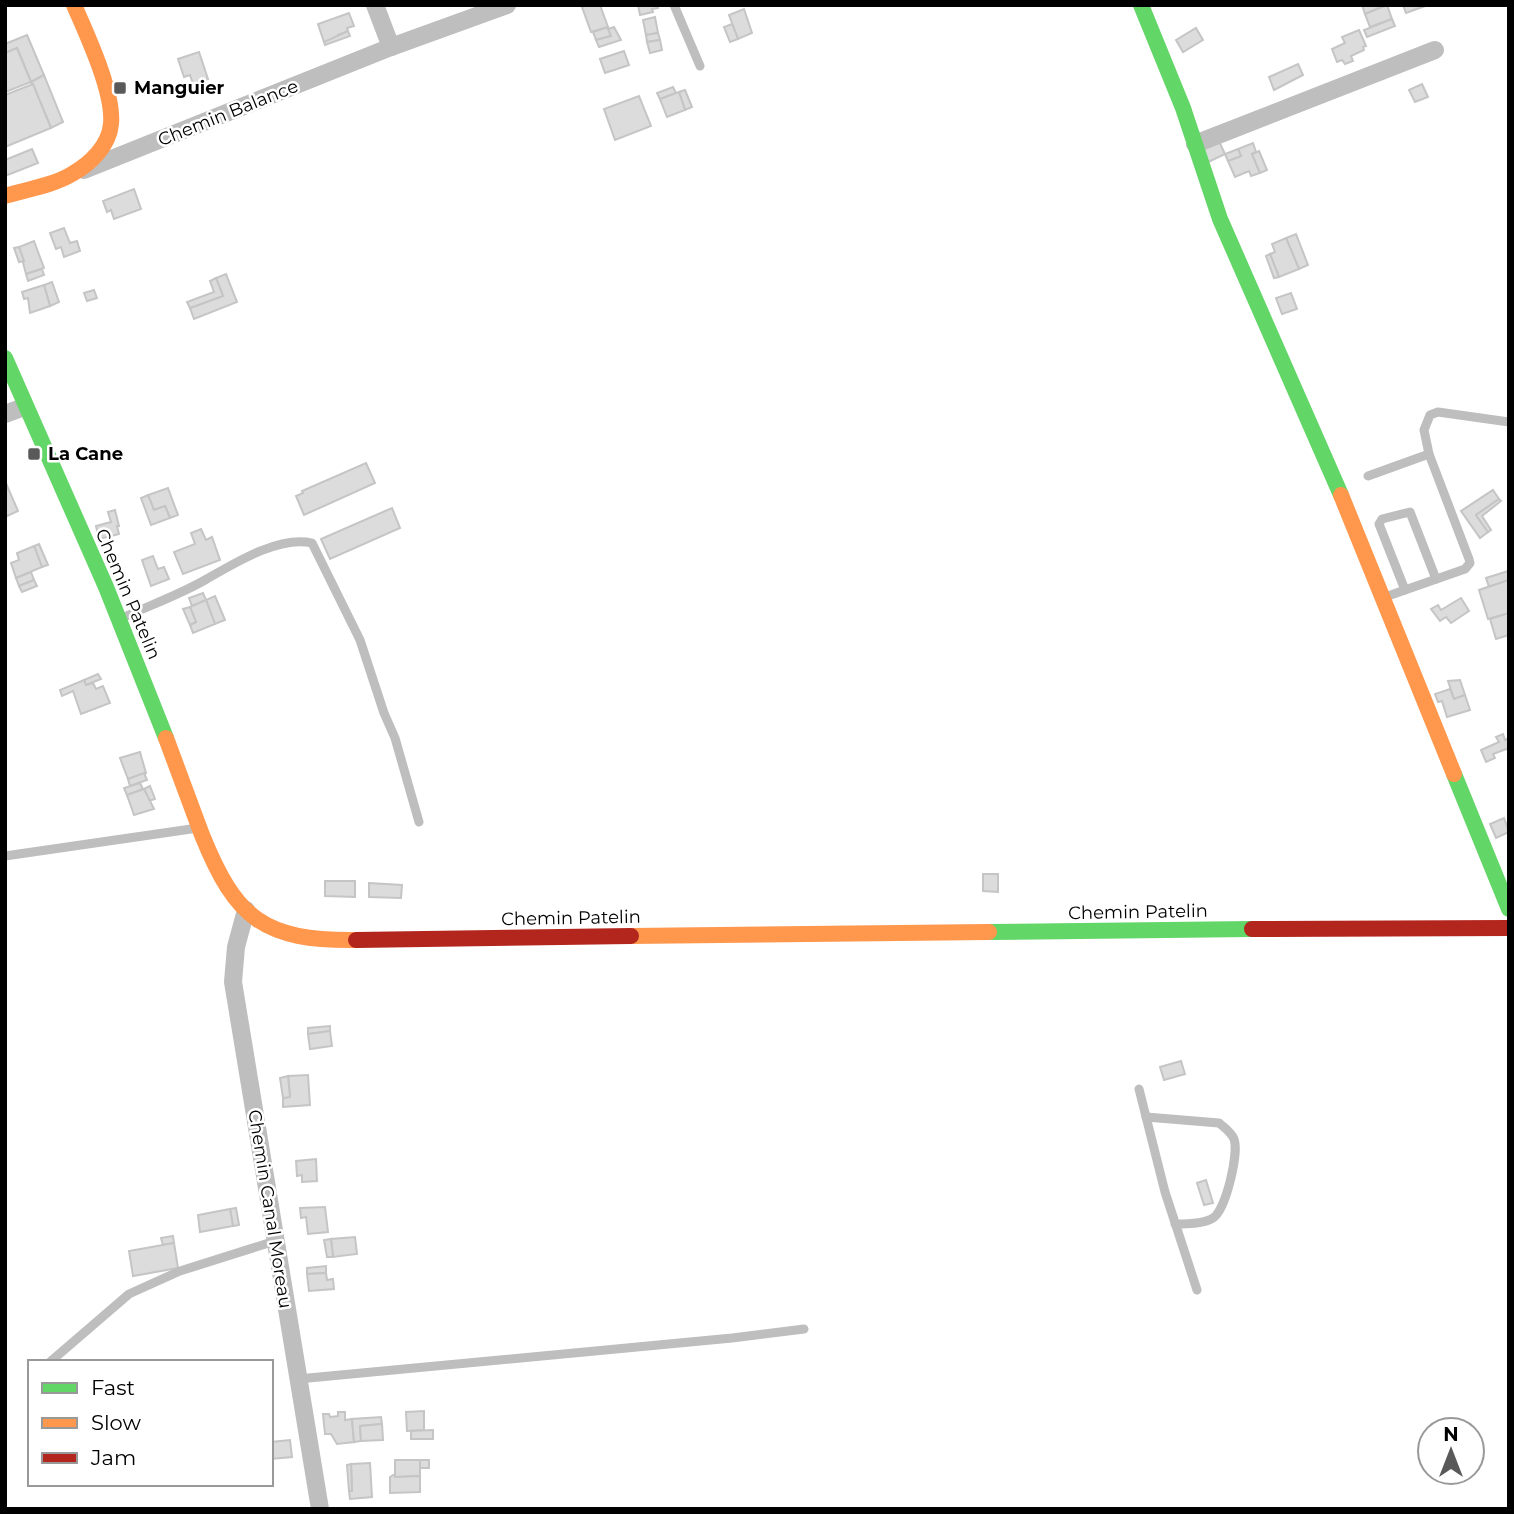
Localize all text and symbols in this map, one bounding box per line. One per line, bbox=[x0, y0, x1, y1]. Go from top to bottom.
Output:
street label: Chemin Balance bbox=[155, 75, 301, 151]
place label: Manguier bbox=[134, 77, 225, 99]
marker: Manguier bbox=[112, 80, 128, 96]
place label: La Cane bbox=[48, 443, 123, 465]
marker: La Cane bbox=[26, 446, 42, 462]
street label: Chemin Patelin bbox=[91, 525, 165, 663]
street label: Chemin Patelin bbox=[1068, 900, 1208, 924]
street label: Chemin Patelin bbox=[501, 906, 641, 930]
street label: Chemin Canal Moreau bbox=[243, 1108, 297, 1310]
legend bbox=[28, 1360, 273, 1486]
text: Fast bbox=[91, 1375, 135, 1400]
text: Slow bbox=[91, 1410, 141, 1435]
north arrow bbox=[1416, 1416, 1486, 1486]
text: N bbox=[1443, 1423, 1459, 1446]
text: Jam bbox=[90, 1445, 136, 1470]

